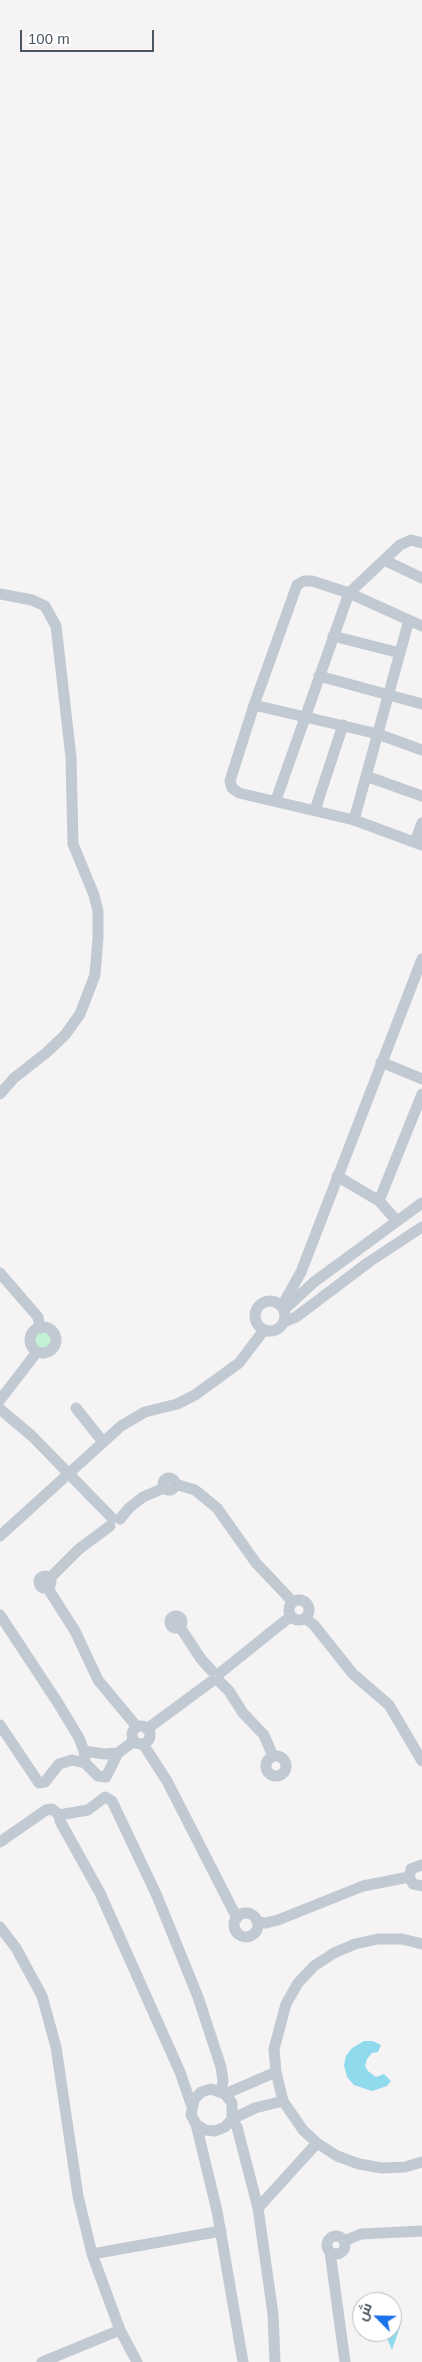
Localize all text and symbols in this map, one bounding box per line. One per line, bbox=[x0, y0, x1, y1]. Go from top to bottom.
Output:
scale bar bbox=[22, 20, 156, 52]
text: 100 m bbox=[28, 30, 70, 47]
north arrow bbox=[352, 2292, 402, 2342]
text: ش bbox=[353, 2300, 375, 2323]

